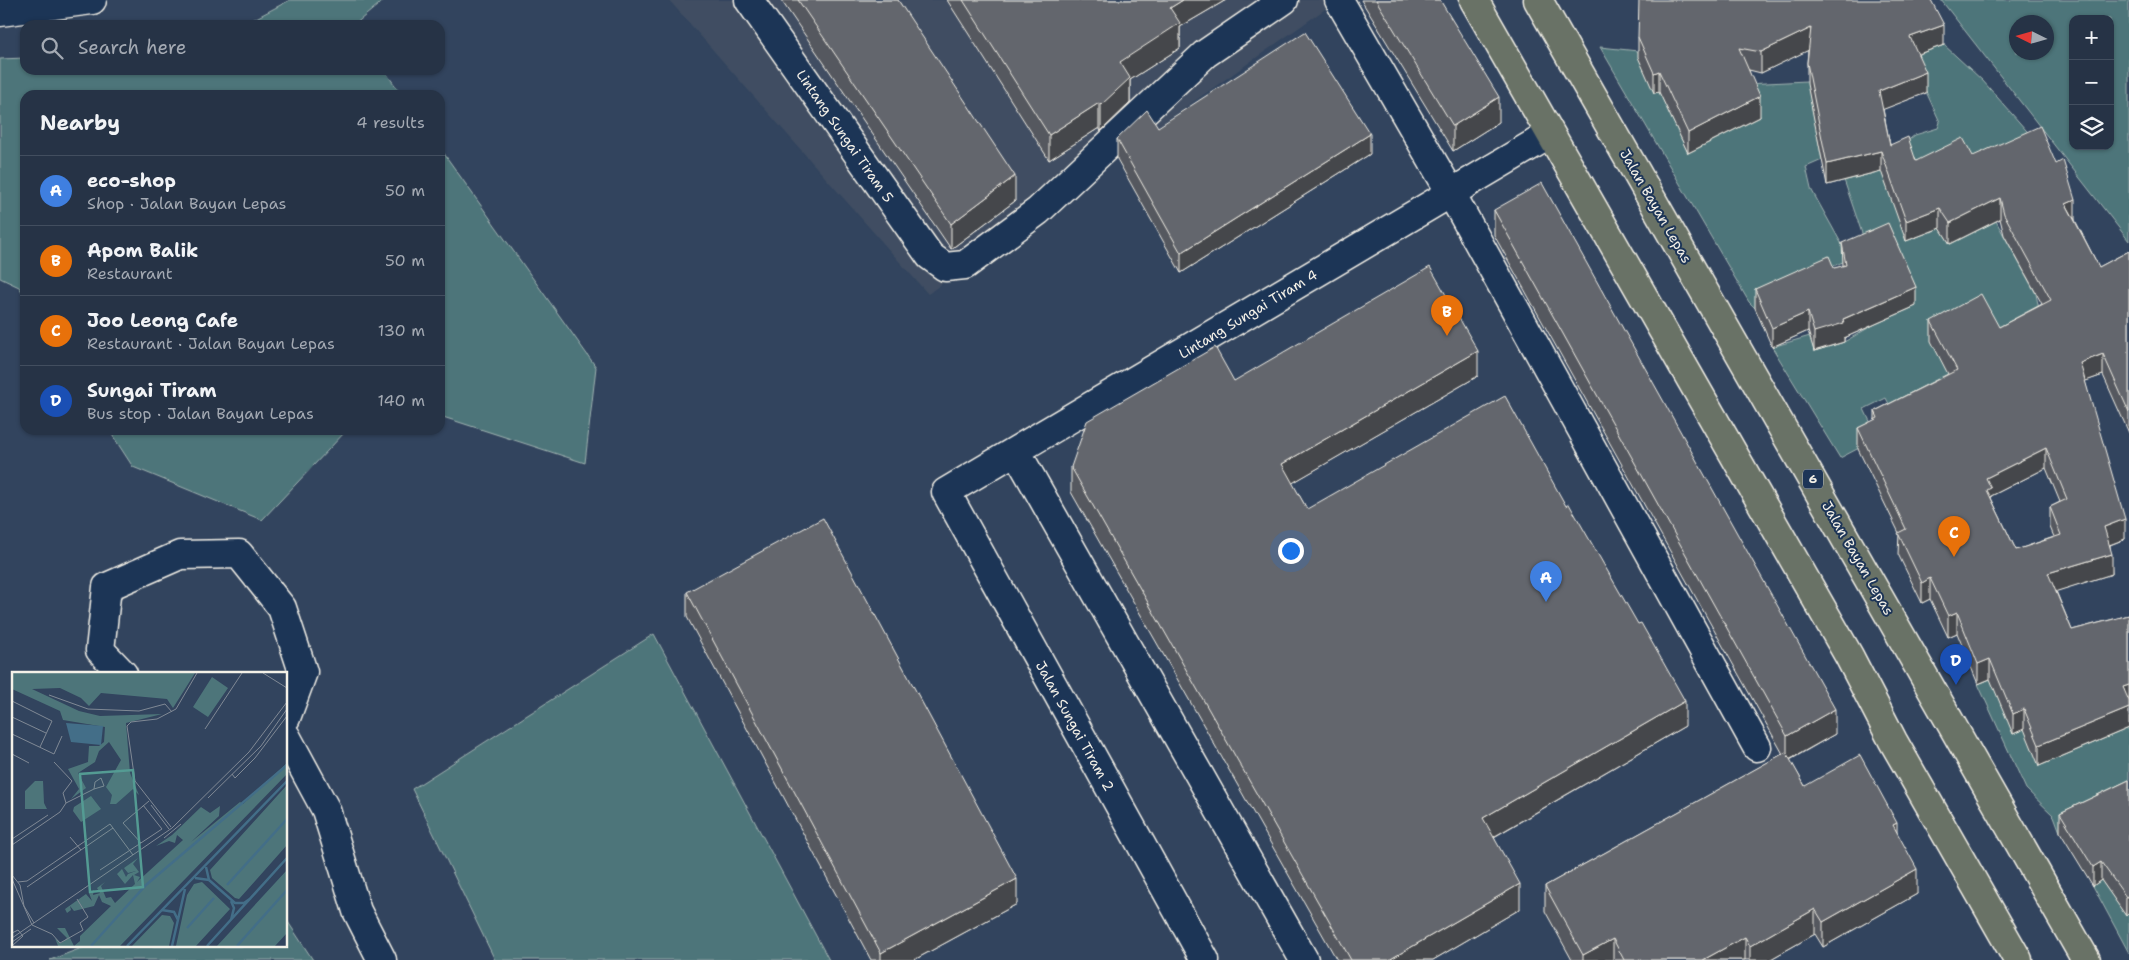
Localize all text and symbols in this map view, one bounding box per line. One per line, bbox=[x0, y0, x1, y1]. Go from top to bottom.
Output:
north arrow bbox=[2009, 15, 2054, 60]
map controls bbox=[2069, 15, 2114, 150]
button: + bbox=[2069, 15, 2114, 60]
search box bbox=[20, 20, 445, 75]
icon: search bbox=[38, 34, 66, 62]
text: Search here bbox=[78, 35, 187, 60]
button: − bbox=[2069, 60, 2114, 105]
street label: Lintang Sungai Tiram 5 bbox=[792, 66, 898, 206]
button: layers bbox=[2069, 105, 2114, 150]
text: Nearby bbox=[40, 109, 120, 137]
text: 4 results bbox=[356, 112, 425, 133]
street label: Jalan Bayan Lepas bbox=[1616, 146, 1696, 266]
text: eco-shop bbox=[87, 168, 176, 193]
text: A bbox=[50, 180, 62, 201]
text: 50 m bbox=[385, 180, 425, 201]
text: Shop · Jalan Bayan Lepas bbox=[87, 193, 287, 214]
text: Apom Balik bbox=[87, 238, 198, 263]
text: B bbox=[51, 250, 61, 271]
text: 50 m bbox=[385, 250, 425, 271]
text: Restaurant bbox=[87, 263, 173, 284]
street label: Lintang Sungai Tiram 4 bbox=[1175, 265, 1321, 363]
pin: B bbox=[1431, 295, 1463, 336]
text: Joo Leong Cafe bbox=[87, 308, 238, 333]
text: C bbox=[51, 320, 61, 341]
text: 130 m bbox=[378, 320, 425, 341]
text: Restaurant · Jalan Bayan Lepas bbox=[87, 333, 335, 354]
text: Sungai Tiram bbox=[87, 378, 217, 403]
text: D bbox=[50, 390, 62, 411]
text: 140 m bbox=[378, 390, 425, 411]
text: Bus stop · Jalan Bayan Lepas bbox=[87, 403, 314, 424]
road number: 6 bbox=[1803, 469, 1823, 488]
street label: Jalan Bayan Lepas bbox=[1818, 498, 1898, 618]
pin: C bbox=[1938, 516, 1970, 557]
your location bbox=[1278, 538, 1304, 564]
pin: A bbox=[1530, 561, 1562, 602]
pin: D bbox=[1940, 644, 1972, 685]
street label: Jalan Sungai Tiram 2 bbox=[1032, 658, 1118, 794]
inset map bbox=[12, 672, 288, 948]

